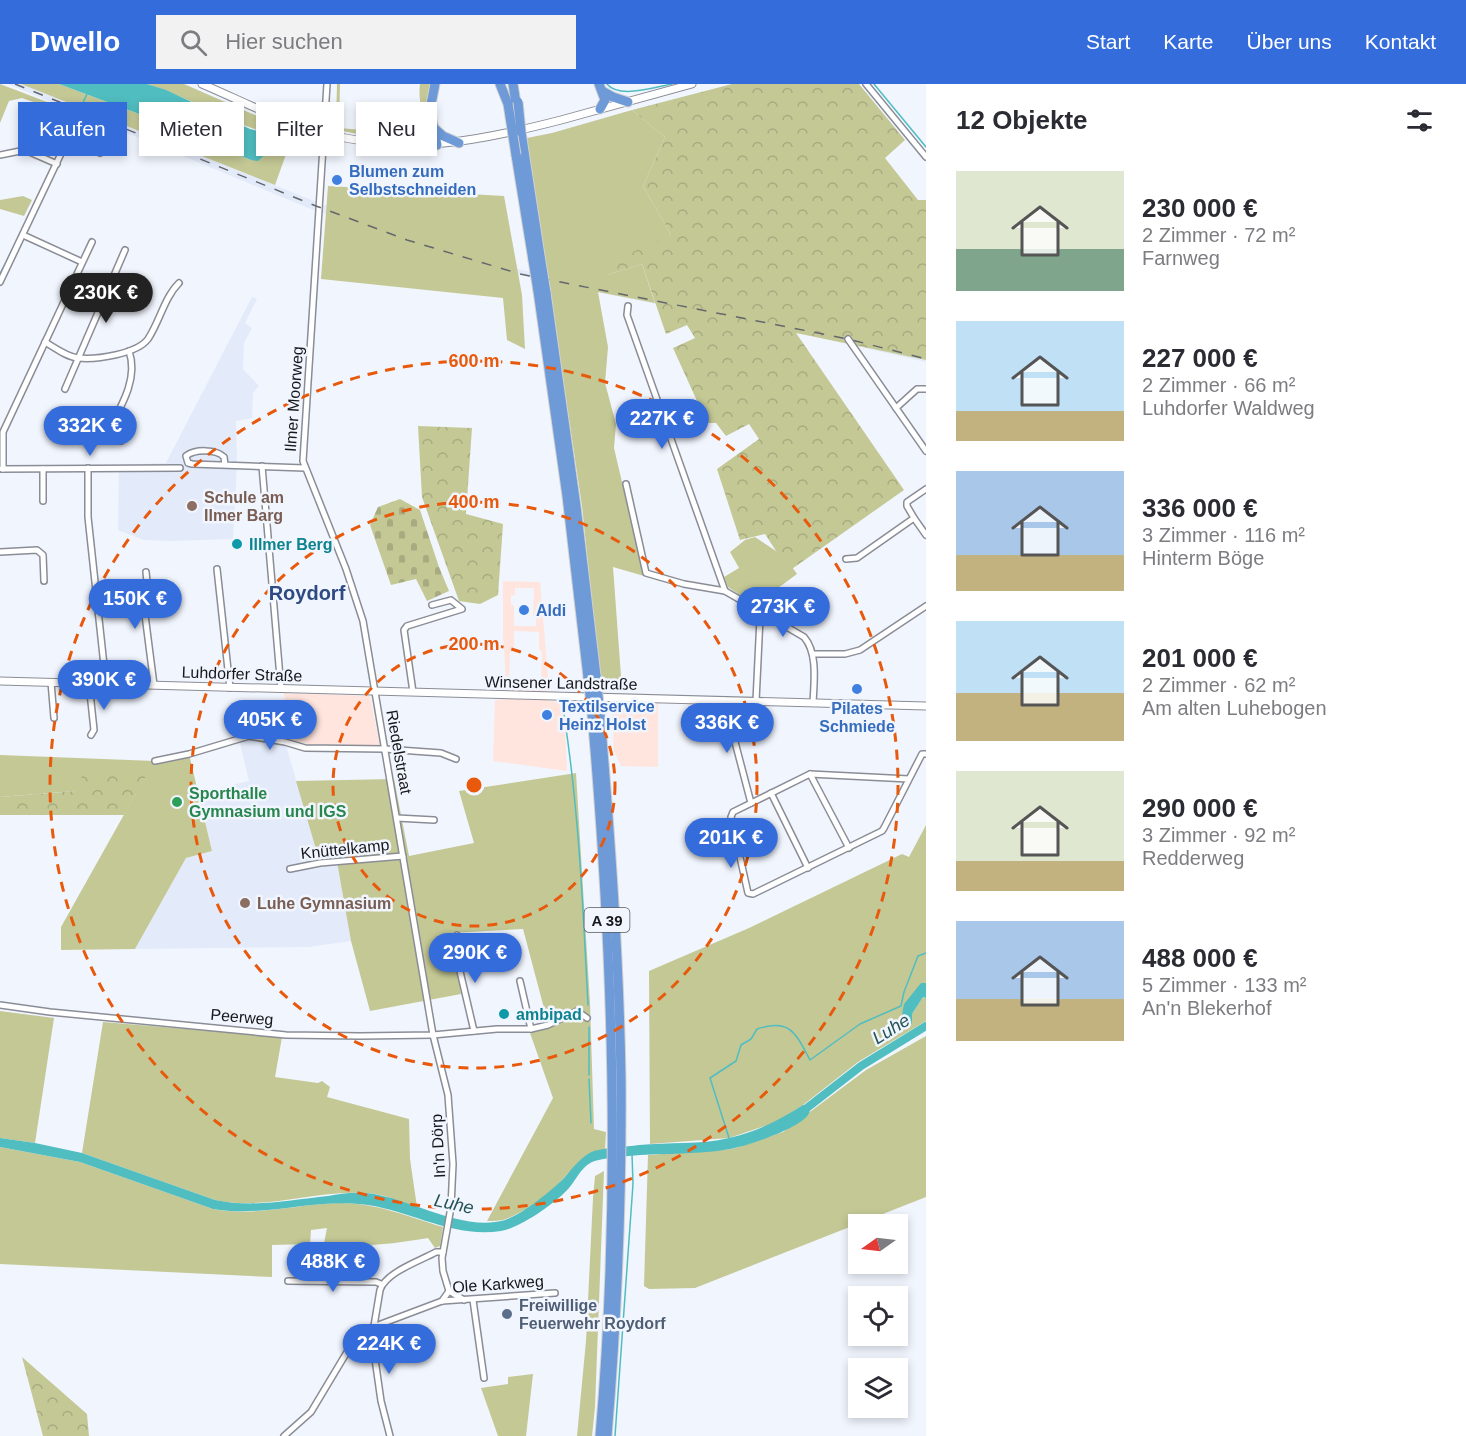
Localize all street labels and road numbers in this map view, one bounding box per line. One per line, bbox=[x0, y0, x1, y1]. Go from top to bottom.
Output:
street label: Ilmer Moorweg bbox=[282, 346, 306, 452]
street label: Luhdorfer Straße bbox=[181, 663, 303, 685]
street label: Winsener Landstraße bbox=[484, 673, 638, 693]
street label: Riedelstraat bbox=[383, 708, 415, 796]
street label: Knüttelkamp bbox=[300, 836, 390, 862]
road number: A 39 bbox=[584, 908, 630, 932]
street label: Peerweg bbox=[210, 1006, 274, 1028]
street label: In'n Dörp bbox=[428, 1113, 448, 1179]
street label: Ole Karkweg bbox=[452, 1272, 544, 1296]

